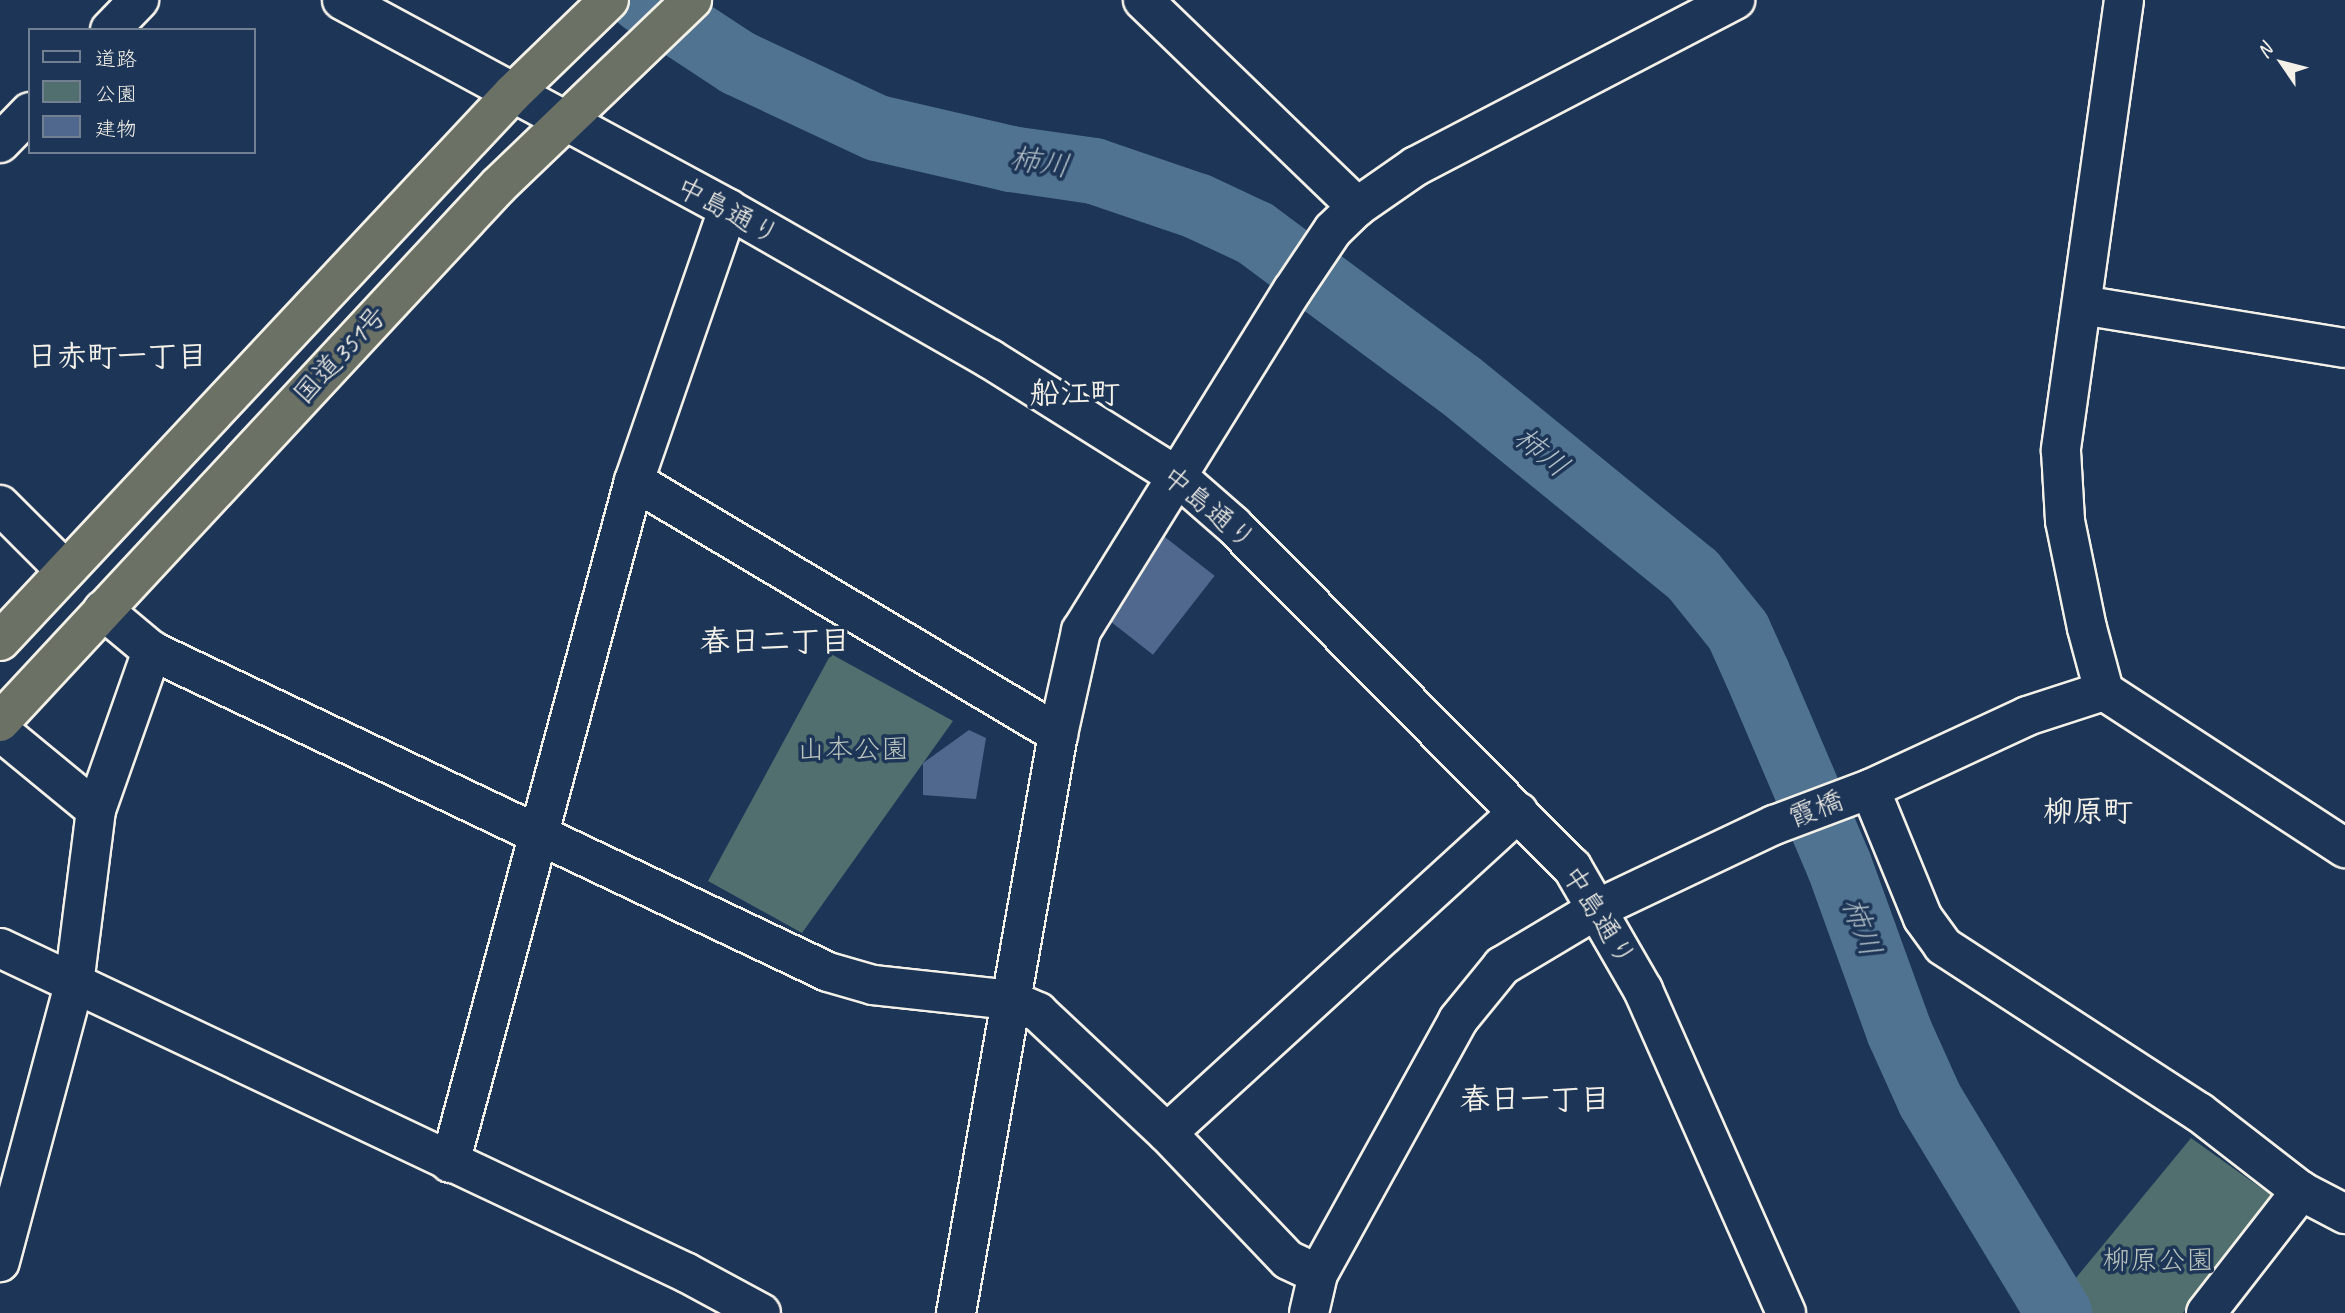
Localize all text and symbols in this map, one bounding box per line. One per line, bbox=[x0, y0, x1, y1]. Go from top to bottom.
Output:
legend bbox=[28, 28, 256, 154]
north arrow bbox=[2247, 28, 2317, 98]
text: N bbox=[2252, 39, 2278, 63]
text: 道路 bbox=[95, 46, 137, 72]
text: 公園 bbox=[95, 81, 137, 107]
text: 建物 bbox=[95, 116, 137, 142]
water label: 柿川 bbox=[1008, 140, 1072, 184]
street label: 中島通り bbox=[671, 170, 785, 252]
street label: 国道351号 bbox=[286, 299, 394, 411]
district label: 日赤町一丁目 bbox=[27, 338, 207, 374]
district label: 船江町 bbox=[1030, 375, 1120, 411]
water label: 柿川 bbox=[1507, 419, 1577, 485]
street label: 中島通り bbox=[1155, 459, 1263, 557]
district label: 春日二丁目 bbox=[700, 623, 850, 659]
park label: 山本公園 bbox=[797, 732, 909, 766]
street label: 霞橋 bbox=[1784, 783, 1848, 835]
district label: 柳原町 bbox=[2043, 793, 2133, 829]
street label: 中島通り bbox=[1555, 860, 1643, 972]
water label: 柿川 bbox=[1835, 893, 1889, 961]
district label: 春日一丁目 bbox=[1460, 1081, 1610, 1117]
park label: 柳原公園 bbox=[2102, 1243, 2214, 1277]

